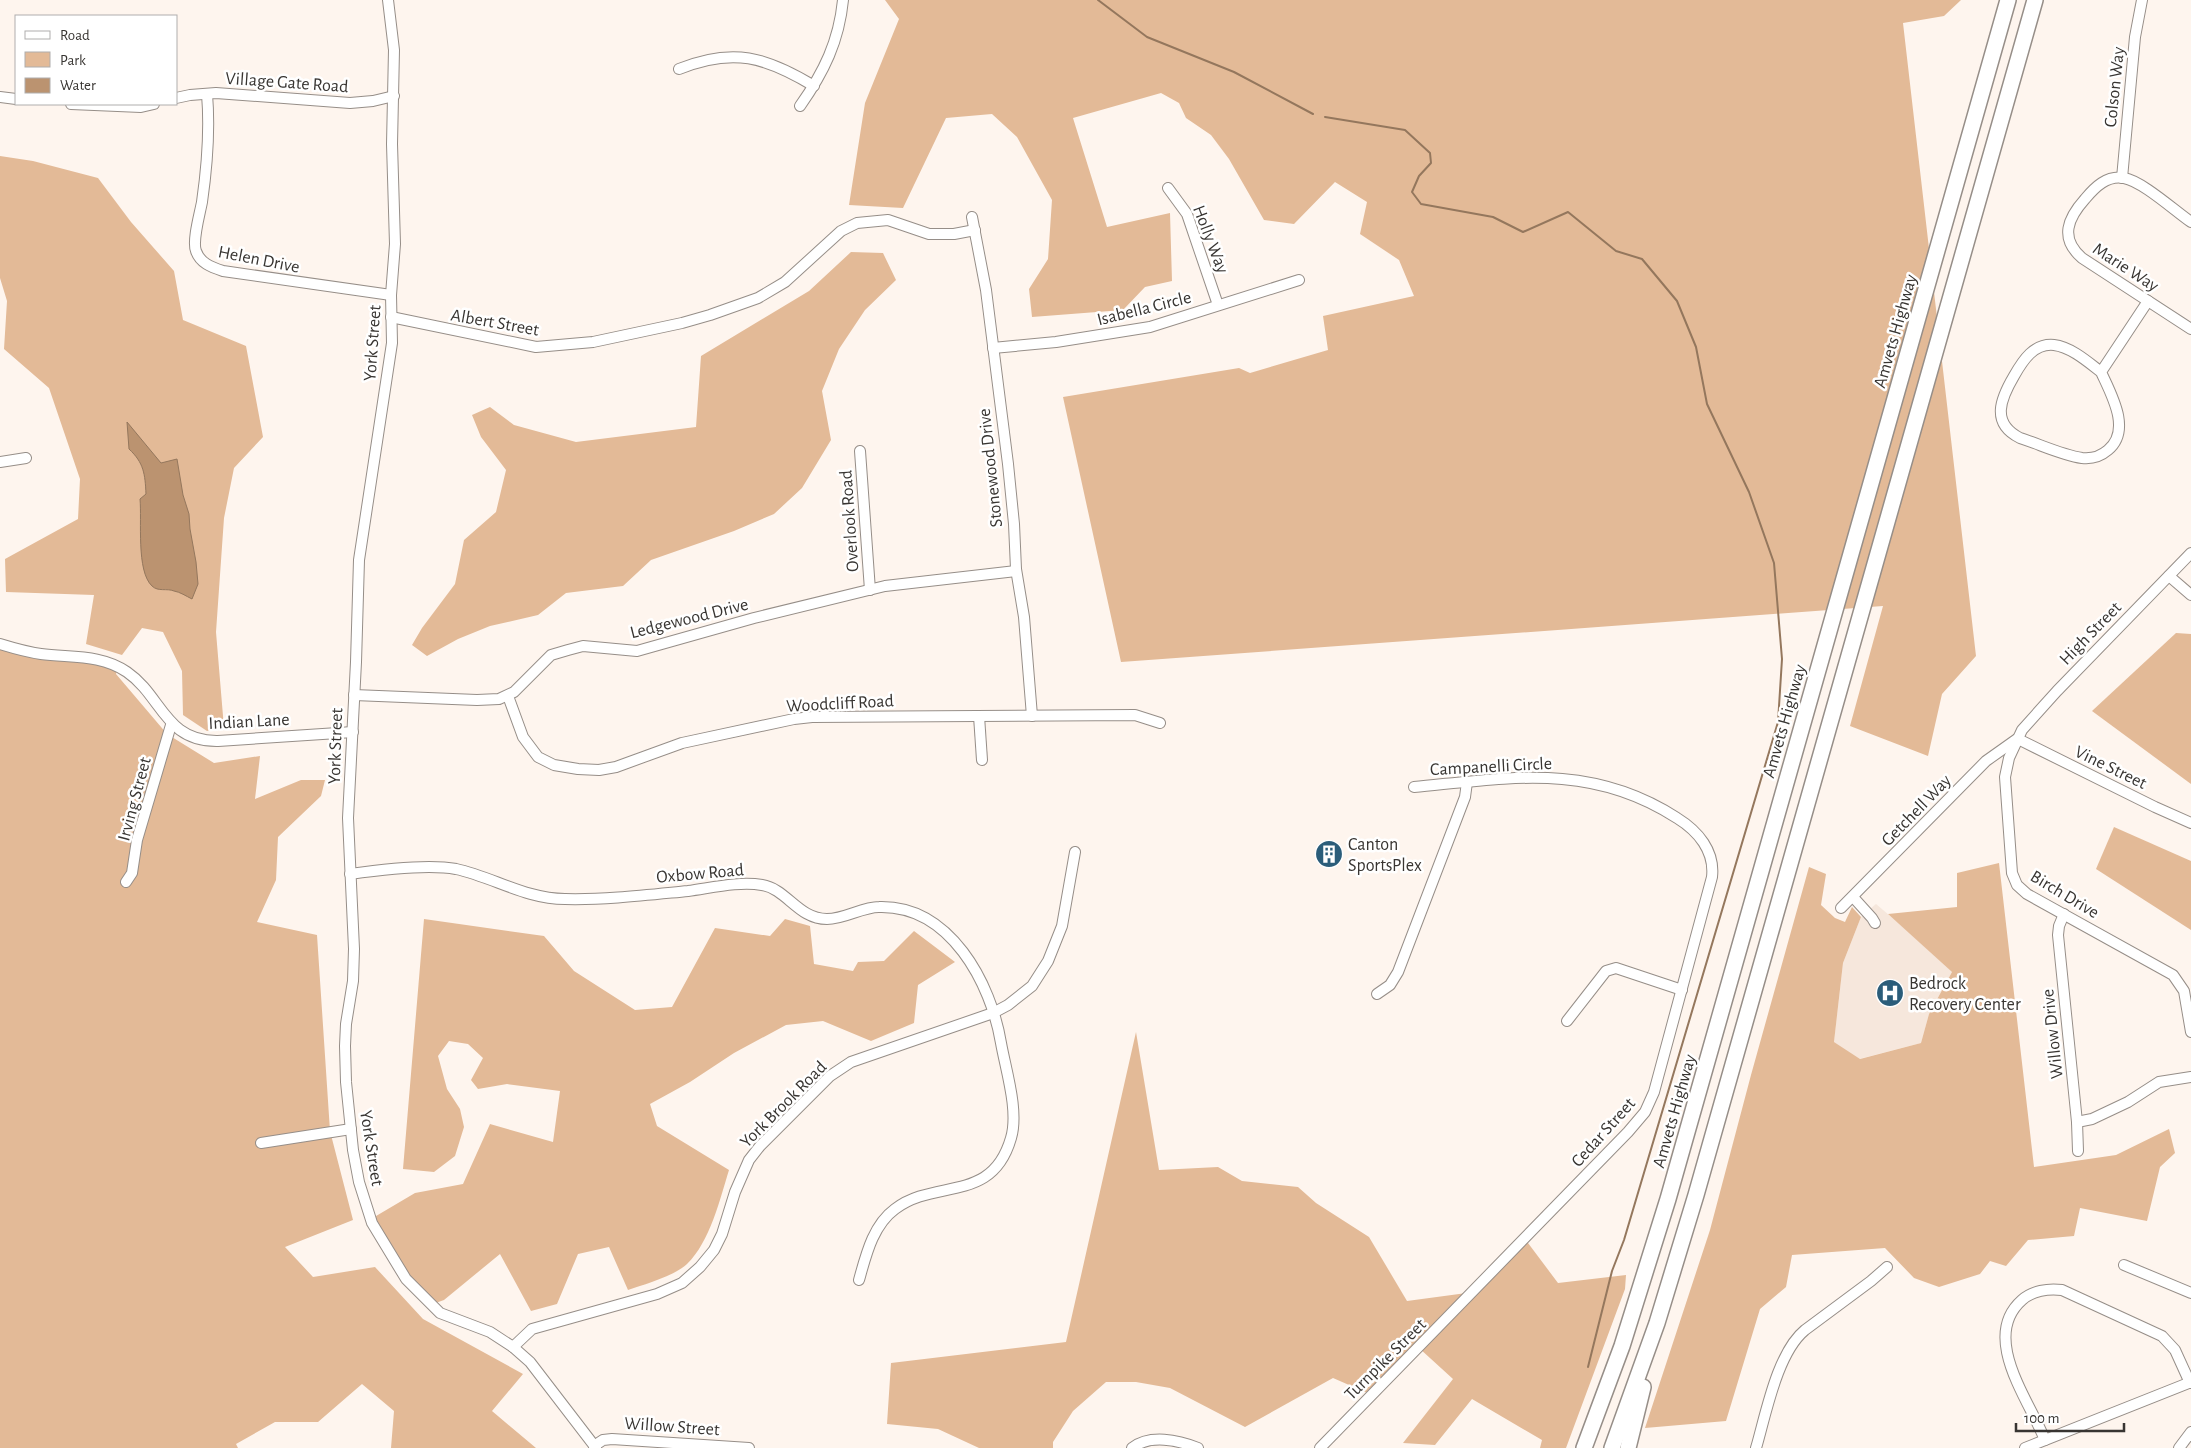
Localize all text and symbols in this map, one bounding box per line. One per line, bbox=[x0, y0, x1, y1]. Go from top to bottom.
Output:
legend bbox=[15, 15, 178, 105]
text: Road bbox=[60, 28, 90, 43]
street label: Colson Way bbox=[2102, 46, 2128, 128]
text: Park bbox=[60, 53, 86, 68]
street label: Village Gate Road bbox=[225, 70, 349, 96]
text: Water bbox=[60, 78, 96, 93]
street label: Holly Way bbox=[1189, 203, 1231, 276]
street label: Marie Way bbox=[2089, 240, 2162, 296]
street label: Helen Drive bbox=[217, 243, 301, 277]
street label: Amvets Highway bbox=[1871, 272, 1921, 390]
street label: Isabella Circle bbox=[1095, 289, 1193, 329]
street label: York Street bbox=[361, 304, 385, 382]
street label: Albert Street bbox=[449, 306, 541, 340]
street label: Stonewood Drive bbox=[976, 408, 1006, 528]
street label: Overlook Road bbox=[837, 469, 863, 572]
street label: Ledgewood Drive bbox=[628, 596, 750, 642]
street label: High Street bbox=[2056, 598, 2125, 669]
street label: Amvets Highway bbox=[1760, 662, 1810, 780]
street label: Woodcliff Road bbox=[786, 692, 894, 716]
street label: York Street bbox=[326, 707, 346, 785]
street label: Indian Lane bbox=[208, 711, 290, 733]
street label: Vine Street bbox=[2072, 743, 2150, 793]
street label: Irving Street bbox=[115, 755, 155, 843]
street label: Campanelli Circle bbox=[1430, 755, 1553, 779]
street label: Getchell Way bbox=[1878, 771, 1955, 850]
place label: Canton SportsPlex bbox=[1348, 836, 1422, 875]
building icon: Canton SportsPlex bbox=[1314, 839, 1344, 869]
street label: Oxbow Road bbox=[655, 861, 745, 887]
street label: Birch Drive bbox=[2027, 867, 2102, 922]
place label: Bedrock Recovery Center bbox=[1909, 975, 2021, 1014]
hospital icon: Bedrock Recovery Center bbox=[1875, 978, 1905, 1008]
street label: Willow Drive bbox=[2039, 988, 2067, 1080]
street label: Amvets Highway bbox=[1650, 1052, 1700, 1170]
street label: York Brook Road bbox=[737, 1058, 830, 1151]
street label: Cedar Street bbox=[1568, 1095, 1639, 1171]
street label: York Street bbox=[356, 1109, 386, 1188]
street label: Turnpike Street bbox=[1342, 1315, 1430, 1404]
scale bar bbox=[2016, 1400, 2124, 1432]
text: 100 m bbox=[2024, 1411, 2059, 1426]
street label: Willow Street bbox=[624, 1415, 720, 1439]

